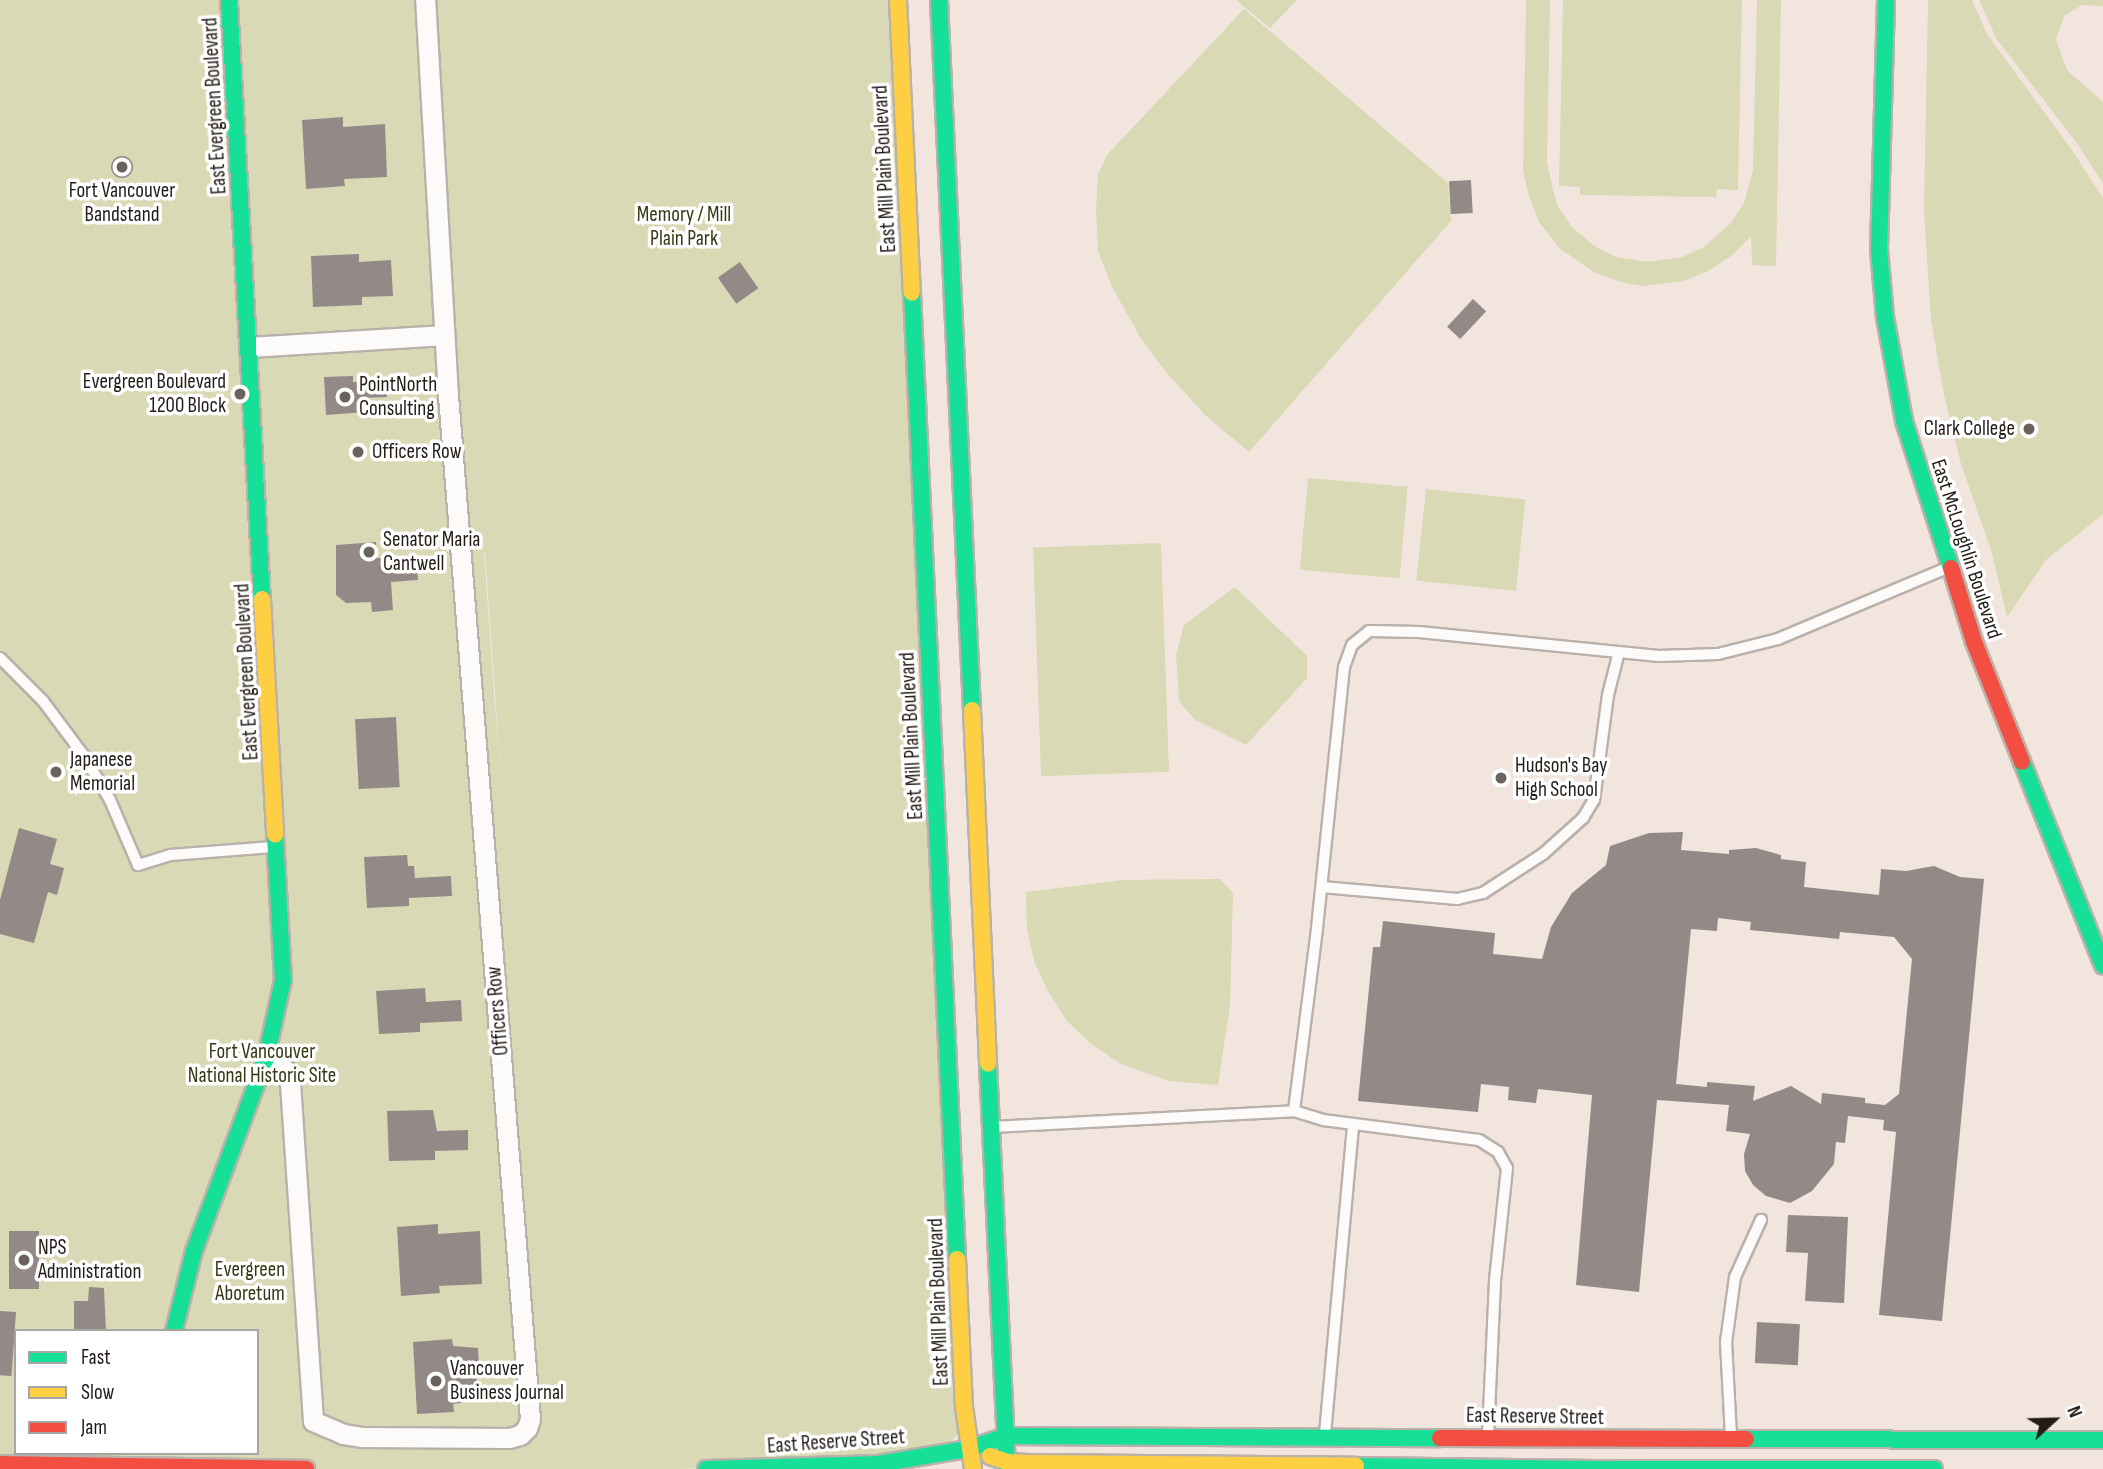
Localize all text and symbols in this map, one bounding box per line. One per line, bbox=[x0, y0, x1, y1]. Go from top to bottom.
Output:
street label: East Evergreen Boulevard bbox=[198, 17, 232, 195]
street label: East Mill Plain Boulevard bbox=[868, 85, 902, 253]
marker: Fort Vancouver Bandstand bbox=[114, 159, 130, 175]
place label: Fort Vancouver Bandstand bbox=[69, 178, 175, 228]
park label: Memory / Mill Plain Park bbox=[637, 202, 731, 252]
place label: Evergreen Boulevard 1200 Block bbox=[83, 369, 226, 419]
place label: PointNorth Consulting bbox=[359, 372, 437, 422]
marker: Evergreen Boulevard 1200 Block bbox=[232, 386, 248, 402]
marker: PointNorth Consulting bbox=[337, 389, 353, 405]
place label: Clark College bbox=[1924, 416, 2015, 442]
marker: Clark College bbox=[2021, 421, 2037, 437]
place label: Officers Row bbox=[372, 439, 462, 465]
marker: Officers Row bbox=[350, 444, 366, 460]
street label: East McLoughlin Boulevard bbox=[1925, 456, 2007, 642]
place label: Senator Maria Cantwell bbox=[383, 527, 480, 577]
marker: Senator Maria Cantwell bbox=[361, 544, 377, 560]
street label: East Evergreen Boulevard bbox=[230, 583, 264, 761]
street label: East Mill Plain Boulevard bbox=[895, 652, 929, 820]
place label: Japanese Memorial bbox=[70, 747, 135, 797]
place label: Hudson's Bay High School bbox=[1515, 753, 1607, 803]
marker: Japanese Memorial bbox=[48, 764, 64, 780]
marker: Hudson's Bay High School bbox=[1493, 770, 1509, 786]
street label: Officers Row bbox=[482, 965, 514, 1057]
park label: Fort Vancouver National Historic Site bbox=[188, 1039, 336, 1089]
street label: East Mill Plain Boulevard bbox=[923, 1218, 955, 1386]
place label: NPS Administration bbox=[38, 1235, 141, 1285]
marker: NPS Administration bbox=[16, 1252, 32, 1268]
park label: Evergreen Aboretum bbox=[215, 1257, 285, 1307]
legend bbox=[14, 1329, 259, 1455]
text: Fast bbox=[81, 1345, 111, 1370]
place label: Vancouver Business Journal bbox=[450, 1356, 564, 1406]
marker: Vancouver Business Journal bbox=[428, 1373, 444, 1389]
text: Slow bbox=[81, 1380, 114, 1405]
north arrow bbox=[2019, 1385, 2089, 1455]
street label: East Reserve Street bbox=[1466, 1403, 1604, 1431]
text: N bbox=[2061, 1403, 2086, 1421]
text: Jam bbox=[81, 1415, 107, 1440]
street label: East Reserve Street bbox=[766, 1425, 906, 1459]

